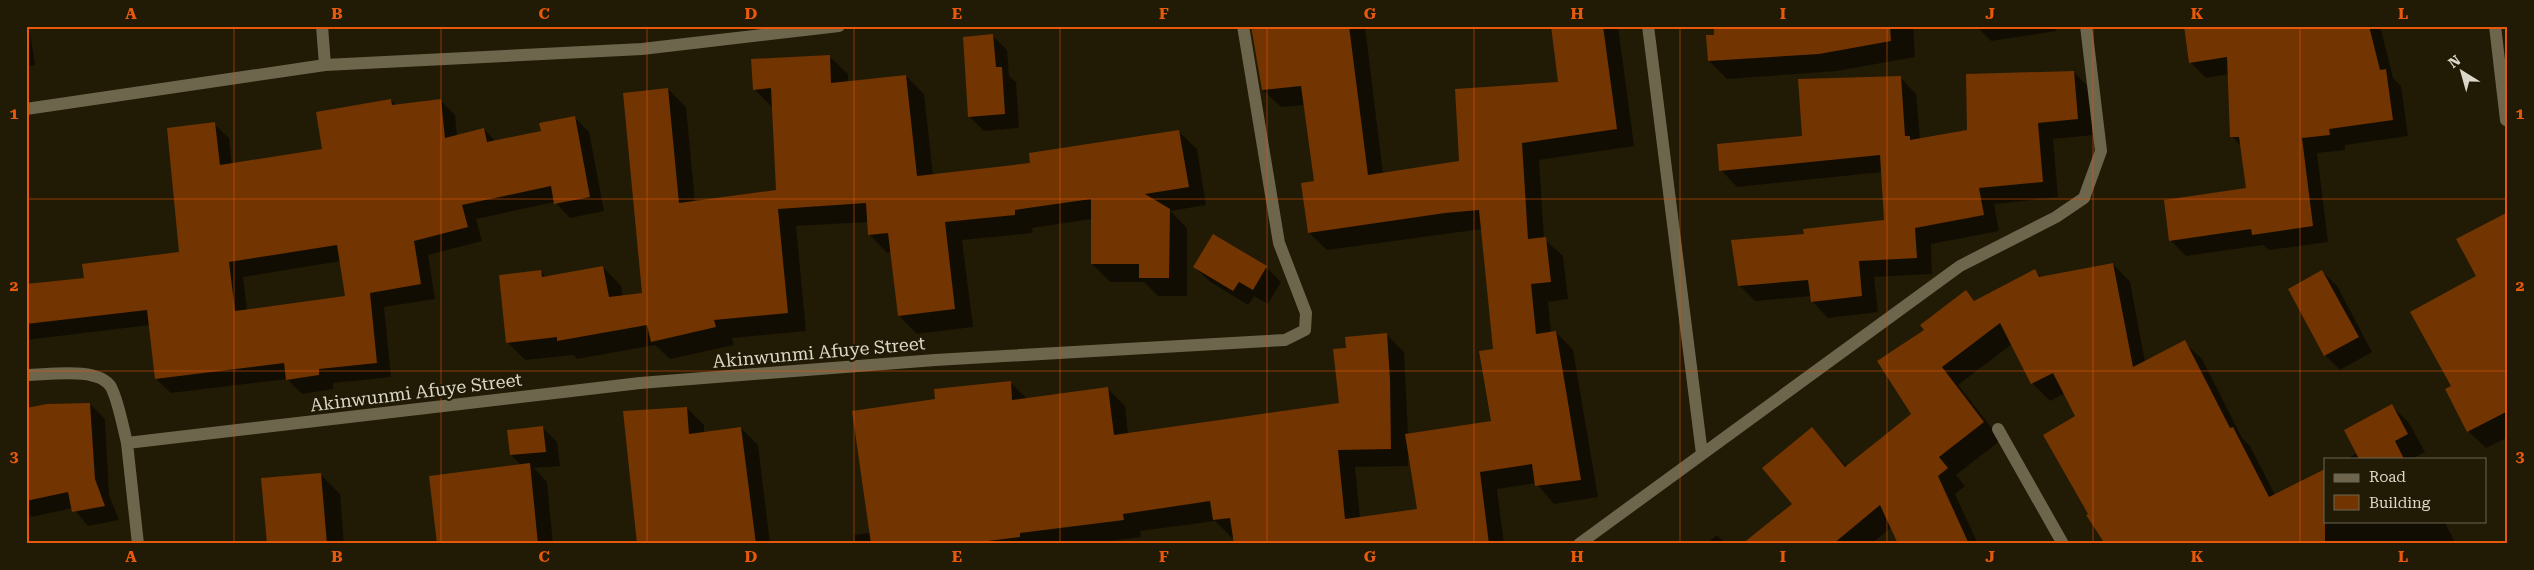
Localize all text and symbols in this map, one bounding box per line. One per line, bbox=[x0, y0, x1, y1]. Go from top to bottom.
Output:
text: A bbox=[125, 4, 137, 23]
text: B bbox=[331, 4, 343, 23]
text: C bbox=[538, 4, 550, 23]
text: D bbox=[745, 4, 758, 23]
text: E bbox=[952, 4, 962, 23]
text: F bbox=[1159, 4, 1169, 23]
text: G bbox=[1364, 4, 1377, 23]
text: H bbox=[1570, 4, 1584, 23]
text: I bbox=[1780, 4, 1786, 23]
text: J bbox=[1985, 4, 1995, 23]
text: K bbox=[2191, 4, 2204, 23]
text: L bbox=[2398, 4, 2408, 23]
north arrow bbox=[2436, 48, 2486, 98]
text: N bbox=[2445, 52, 2463, 71]
text: 1 bbox=[10, 104, 19, 123]
text: 1 bbox=[2516, 104, 2525, 123]
text: 2 bbox=[10, 276, 19, 295]
text: 2 bbox=[2516, 276, 2525, 295]
street label: Akinwunmi Afuye Street bbox=[712, 332, 926, 372]
street label: Akinwunmi Afuye Street bbox=[309, 369, 523, 415]
text: 3 bbox=[10, 447, 19, 466]
text: 3 bbox=[2516, 447, 2525, 466]
legend bbox=[2324, 458, 2486, 522]
text: Road bbox=[2369, 468, 2406, 486]
text: Building bbox=[2369, 494, 2431, 512]
text: A bbox=[125, 547, 137, 566]
text: B bbox=[331, 547, 343, 566]
text: C bbox=[538, 547, 550, 566]
text: D bbox=[745, 547, 758, 566]
text: E bbox=[952, 547, 962, 566]
text: F bbox=[1159, 547, 1169, 566]
text: G bbox=[1364, 547, 1377, 566]
text: H bbox=[1570, 547, 1584, 566]
text: I bbox=[1780, 547, 1786, 566]
text: J bbox=[1985, 547, 1995, 566]
text: K bbox=[2191, 547, 2204, 566]
text: L bbox=[2398, 547, 2408, 566]

